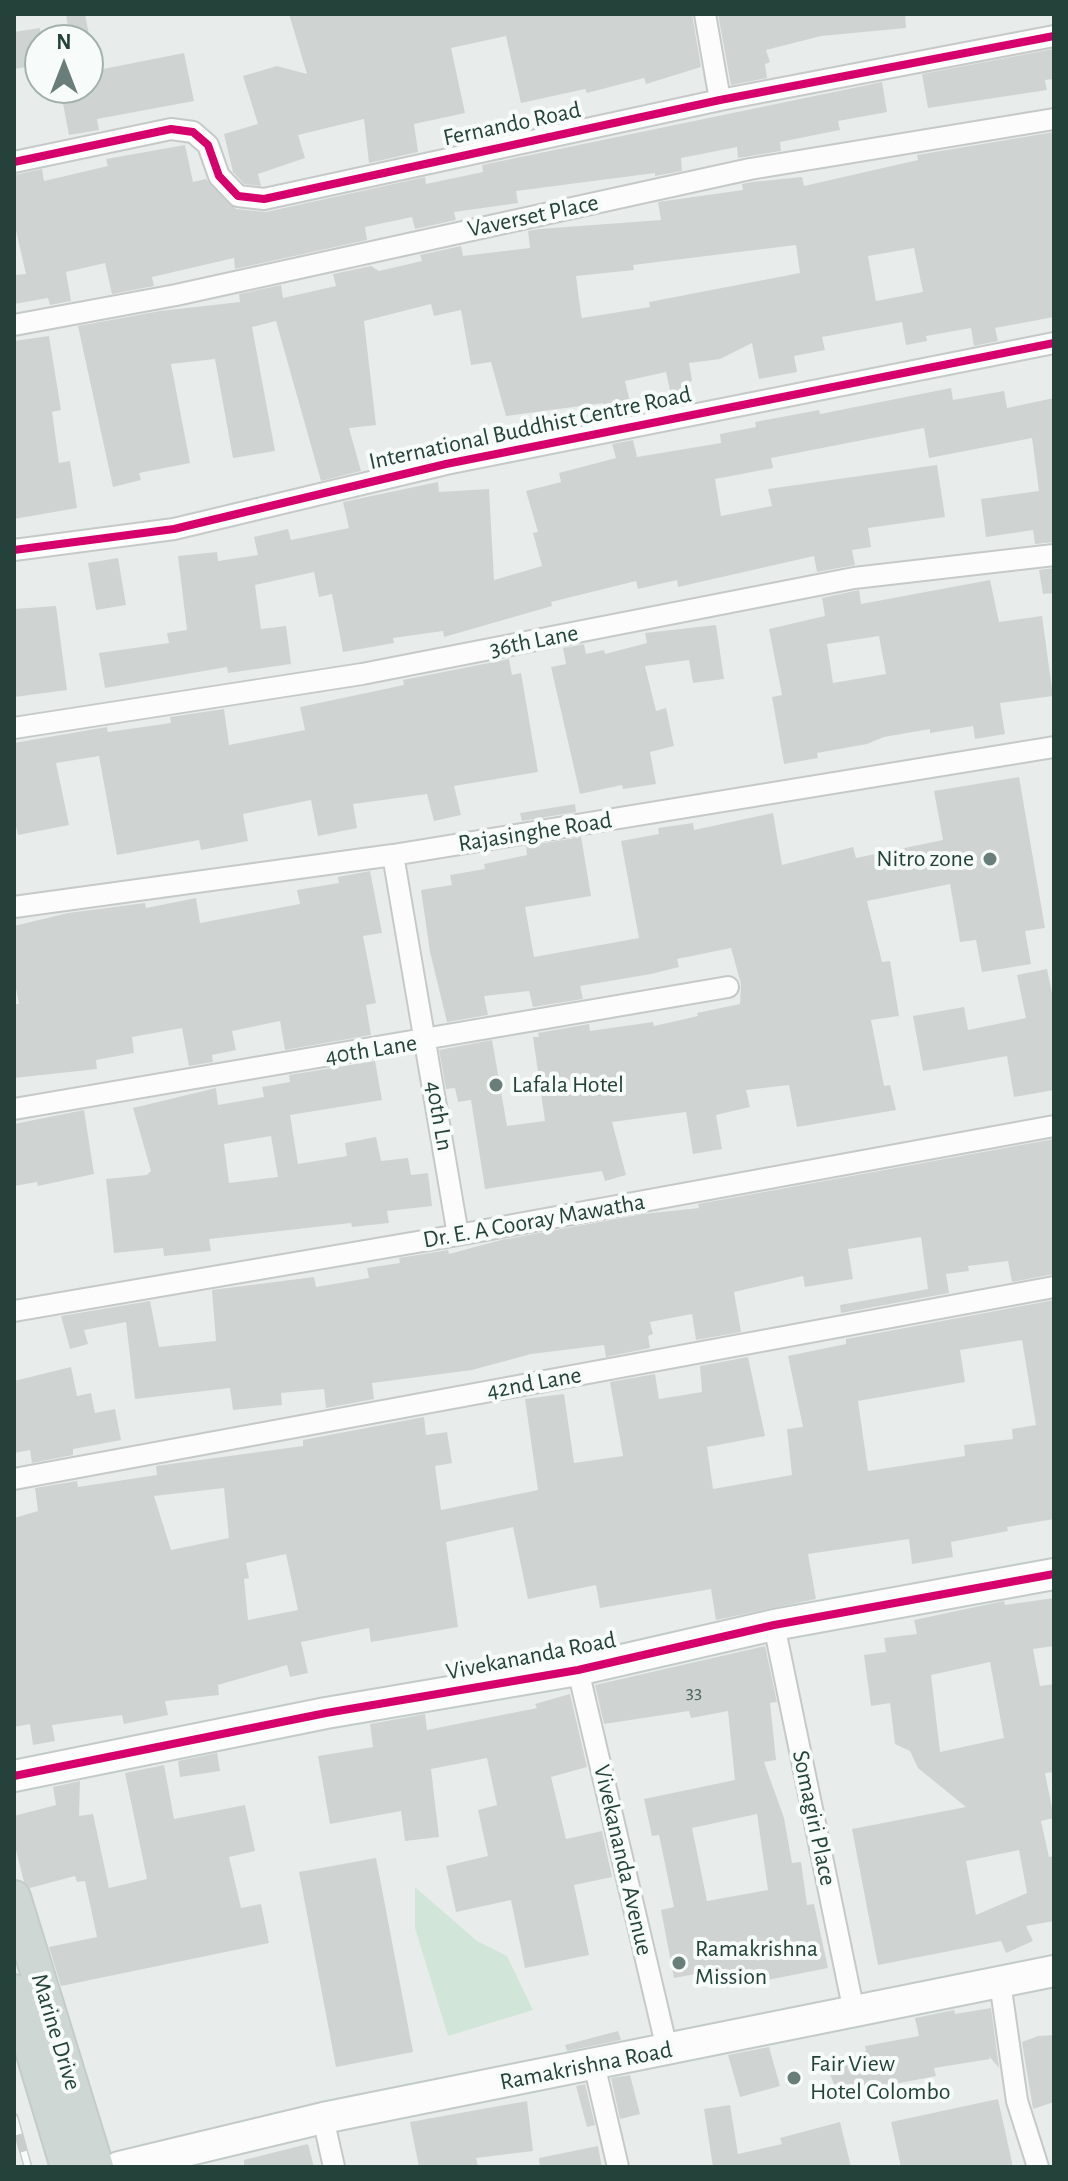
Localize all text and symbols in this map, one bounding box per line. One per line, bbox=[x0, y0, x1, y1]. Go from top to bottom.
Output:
north arrow bbox=[24, 24, 104, 104]
text: N bbox=[56, 31, 72, 53]
street label: Fernando Road bbox=[441, 95, 583, 153]
street label: Vaverset Place bbox=[465, 188, 601, 244]
street label: International Buddhist Centre Road bbox=[366, 380, 694, 476]
street label: 36th Lane bbox=[487, 618, 581, 664]
street label: Rajasinghe Road bbox=[456, 806, 614, 858]
place label: Nitro zone bbox=[876, 845, 974, 873]
marker: Nitro zone bbox=[981, 850, 999, 868]
street label: 40th Lane bbox=[323, 1029, 419, 1071]
place label: Lafala Hotel bbox=[512, 1071, 624, 1099]
marker: Lafala Hotel bbox=[487, 1076, 505, 1094]
street label: 40th Ln bbox=[419, 1079, 459, 1153]
street label: Dr. E. A Cooray Mawatha bbox=[421, 1187, 647, 1255]
street label: 42nd Lane bbox=[484, 1361, 584, 1405]
street label: Vivekananda Road bbox=[444, 1625, 618, 1687]
house number: 33 bbox=[686, 1680, 702, 1704]
street label: Somagiri Place bbox=[786, 1748, 842, 1888]
street label: Vivekananda Avenue bbox=[587, 1762, 659, 1958]
place label: Ramakrishna Mission bbox=[695, 1935, 818, 1991]
marker: Ramakrishna Mission bbox=[670, 1954, 688, 1972]
street label: Marine Drive bbox=[25, 1970, 87, 2094]
street label: Ramakrishna Road bbox=[497, 2035, 675, 2097]
place label: Fair View Hotel Colombo bbox=[810, 2050, 951, 2106]
marker: Fair View Hotel Colombo bbox=[785, 2069, 803, 2087]

